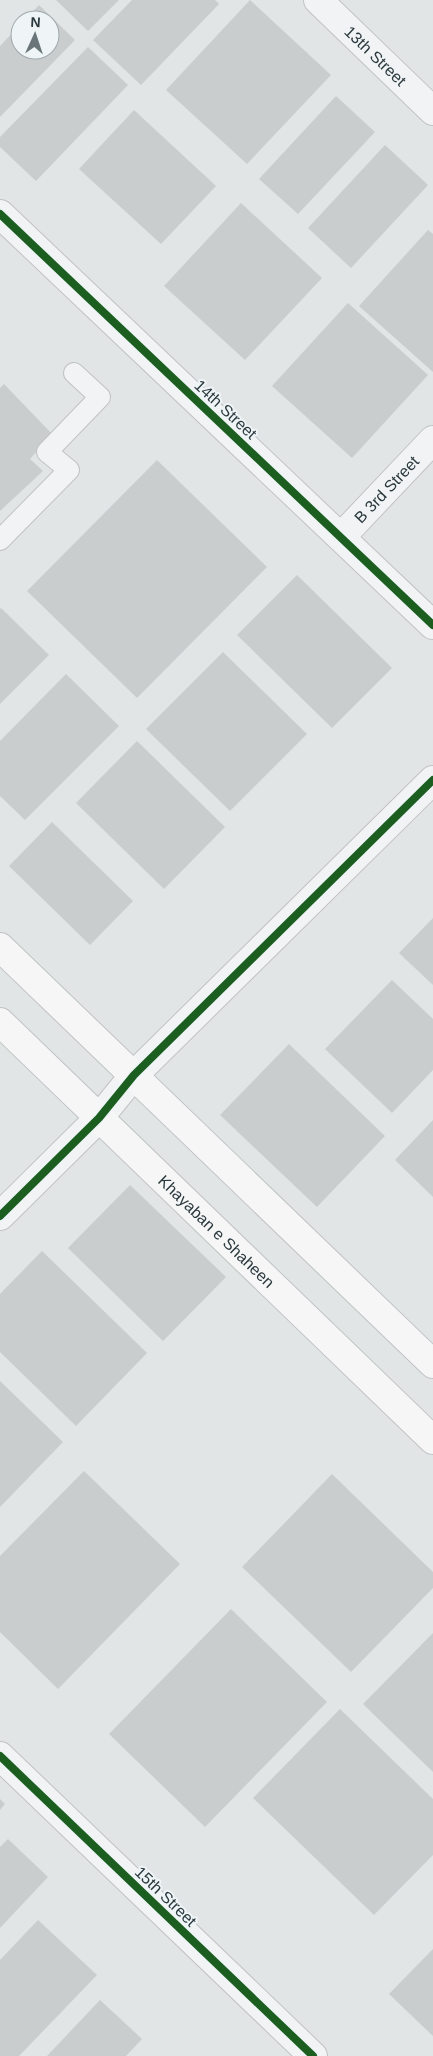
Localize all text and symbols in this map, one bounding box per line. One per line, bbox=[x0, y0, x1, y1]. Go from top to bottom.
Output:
north arrow bbox=[10, 10, 60, 60]
text: N bbox=[30, 14, 41, 30]
street label: 13th Street bbox=[341, 23, 410, 90]
street label: 14th Street bbox=[191, 376, 260, 443]
street label: B 3rd Street bbox=[351, 452, 423, 526]
street label: Khayaban e Shaheen bbox=[155, 1172, 278, 1291]
street label: 15th Street bbox=[132, 1863, 200, 1930]

